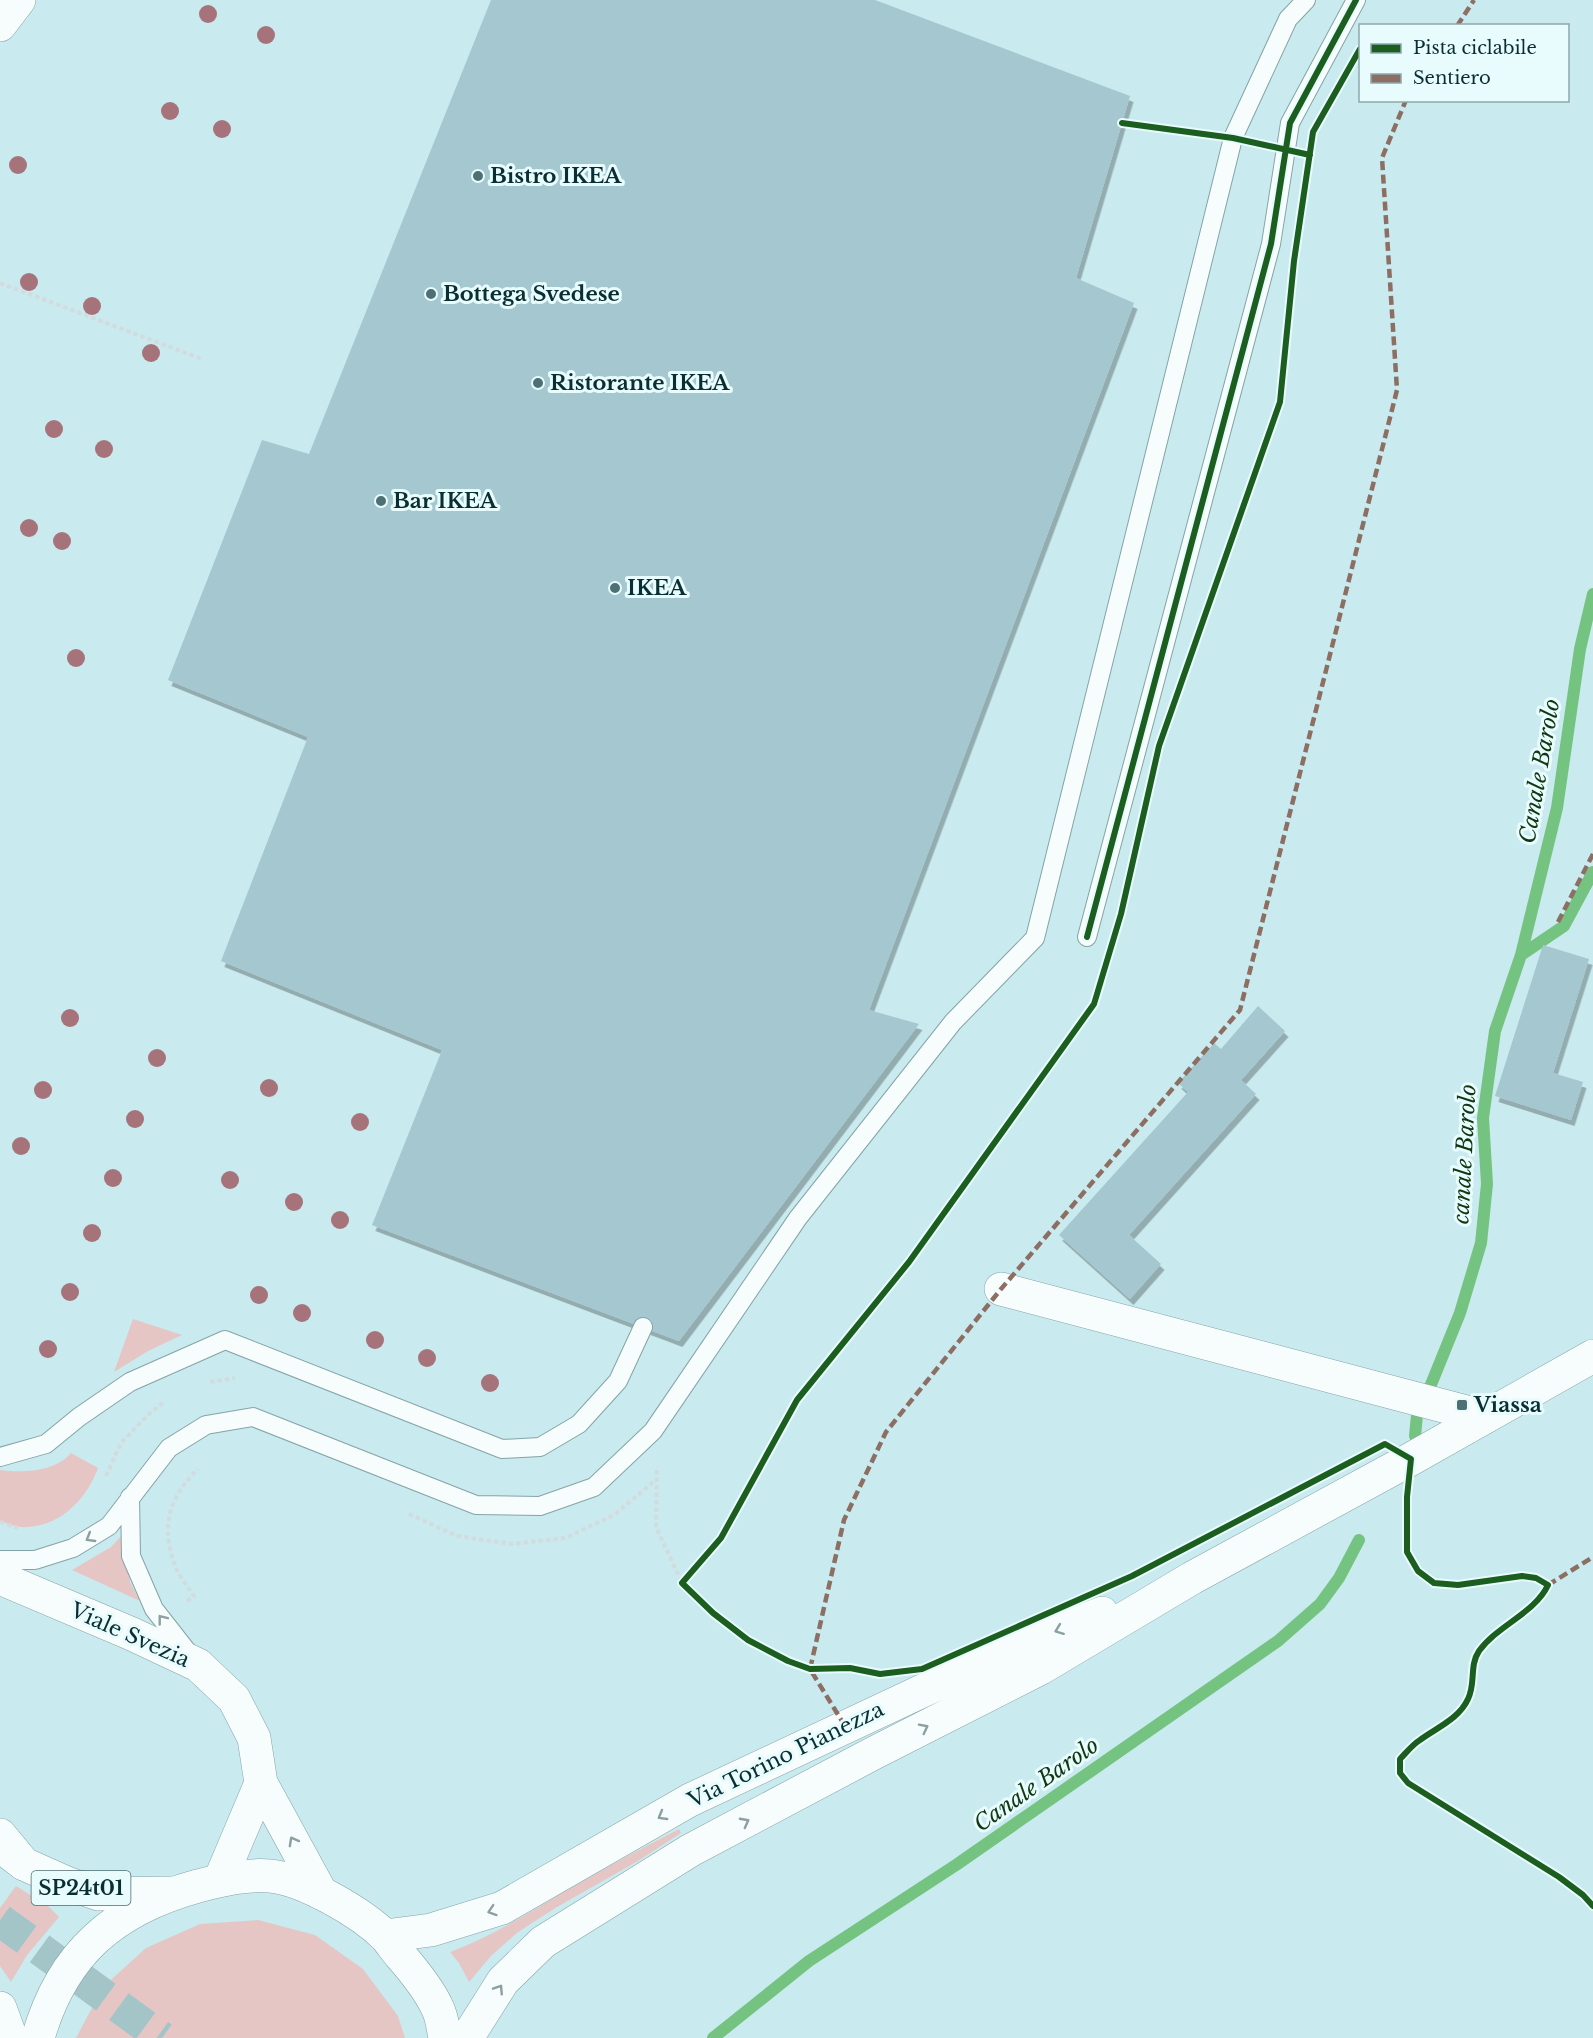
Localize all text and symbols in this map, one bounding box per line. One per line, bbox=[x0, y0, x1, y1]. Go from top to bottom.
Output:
legend bbox=[1359, 24, 1569, 102]
text: Pista ciclabile bbox=[1413, 37, 1537, 59]
text: Sentiero bbox=[1413, 67, 1491, 89]
place label: Bistro IKEA bbox=[490, 163, 622, 189]
marker: Bistro IKEA bbox=[471, 169, 485, 183]
place label: Bottega Svedese bbox=[443, 281, 620, 307]
marker: Bottega Svedese bbox=[424, 287, 438, 301]
place label: Ristorante IKEA bbox=[550, 370, 730, 396]
marker: Ristorante IKEA bbox=[531, 376, 545, 390]
place label: Bar IKEA bbox=[393, 488, 498, 514]
marker: Bar IKEA bbox=[374, 494, 388, 508]
place label: IKEA bbox=[627, 575, 687, 601]
marker: IKEA bbox=[608, 581, 622, 595]
water label: Canale Barolo bbox=[1513, 697, 1565, 845]
water label: canale Barolo bbox=[1447, 1083, 1482, 1225]
place label: Viassa bbox=[1473, 1392, 1542, 1418]
marker: Viassa bbox=[1455, 1398, 1469, 1412]
one-way arrow bbox=[86, 1530, 96, 1542]
street label: Viale Svezia bbox=[65, 1597, 194, 1673]
one-way arrow bbox=[159, 1615, 170, 1626]
one-way arrow bbox=[1054, 1622, 1065, 1635]
street label: Via Torino Pianezza bbox=[683, 1696, 888, 1814]
one-way arrow bbox=[917, 1723, 928, 1735]
water label: Canale Barolo bbox=[969, 1731, 1104, 1837]
one-way arrow bbox=[658, 1809, 668, 1820]
one-way arrow bbox=[739, 1817, 750, 1829]
one-way arrow bbox=[289, 1837, 300, 1847]
road number: SP24t01 bbox=[32, 1871, 130, 1905]
one-way arrow bbox=[487, 1903, 498, 1916]
one-way arrow bbox=[491, 1984, 502, 1995]

